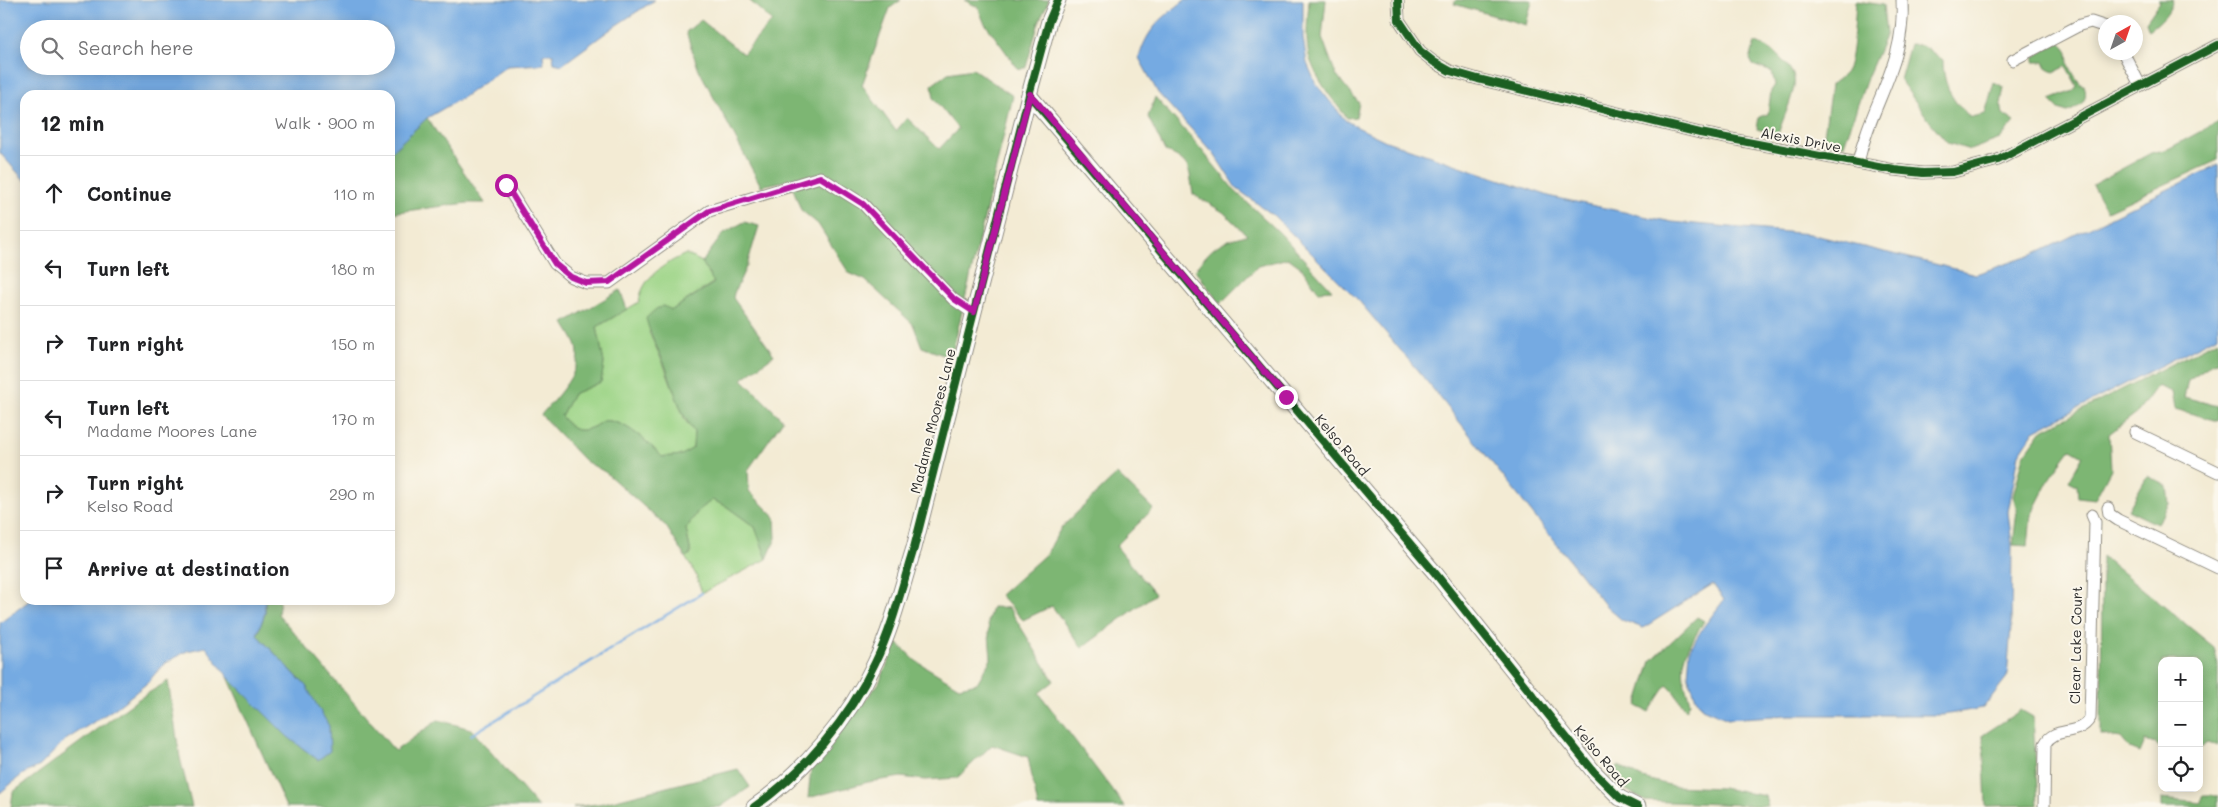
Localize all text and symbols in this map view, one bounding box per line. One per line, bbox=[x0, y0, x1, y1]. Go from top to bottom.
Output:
north arrow bbox=[2098, 15, 2143, 60]
search box bbox=[20, 20, 395, 75]
icon: search bbox=[38, 34, 66, 62]
text: Search here bbox=[78, 35, 194, 60]
text: 12 min bbox=[40, 109, 104, 136]
text: Walk · 900 m bbox=[274, 112, 375, 133]
street label: Alexis Drive bbox=[1759, 122, 1843, 157]
route start bbox=[495, 174, 518, 197]
icon: ahead bbox=[40, 179, 68, 207]
text: Continue bbox=[87, 181, 172, 206]
text: 110 m bbox=[333, 183, 375, 204]
icon: left bbox=[40, 254, 68, 282]
text: Turn left bbox=[87, 256, 170, 281]
text: 180 m bbox=[330, 258, 375, 279]
icon: right bbox=[40, 329, 68, 357]
text: Turn right bbox=[87, 331, 184, 356]
text: 150 m bbox=[331, 333, 375, 354]
street label: Madame Moores Lane bbox=[905, 346, 960, 495]
route end bbox=[1275, 386, 1298, 409]
text: Turn left bbox=[87, 395, 170, 420]
icon: left bbox=[40, 404, 68, 432]
text: 170 m bbox=[331, 408, 375, 429]
street label: Kelso Road bbox=[1311, 410, 1374, 480]
text: Madame Moores Lane bbox=[87, 420, 257, 441]
text: Turn right bbox=[87, 470, 184, 495]
icon: right bbox=[40, 479, 68, 507]
text: 290 m bbox=[329, 483, 375, 504]
text: Kelso Road bbox=[87, 495, 173, 516]
icon: arrive bbox=[40, 554, 68, 582]
text: Arrive at destination bbox=[87, 556, 290, 581]
street label: Clear Lake Court bbox=[2065, 586, 2086, 704]
map controls bbox=[2158, 657, 2203, 792]
button: + bbox=[2158, 657, 2203, 702]
button: − bbox=[2158, 702, 2203, 747]
street label: Kelso Road bbox=[1570, 721, 1633, 791]
button: locate bbox=[2158, 747, 2203, 792]

